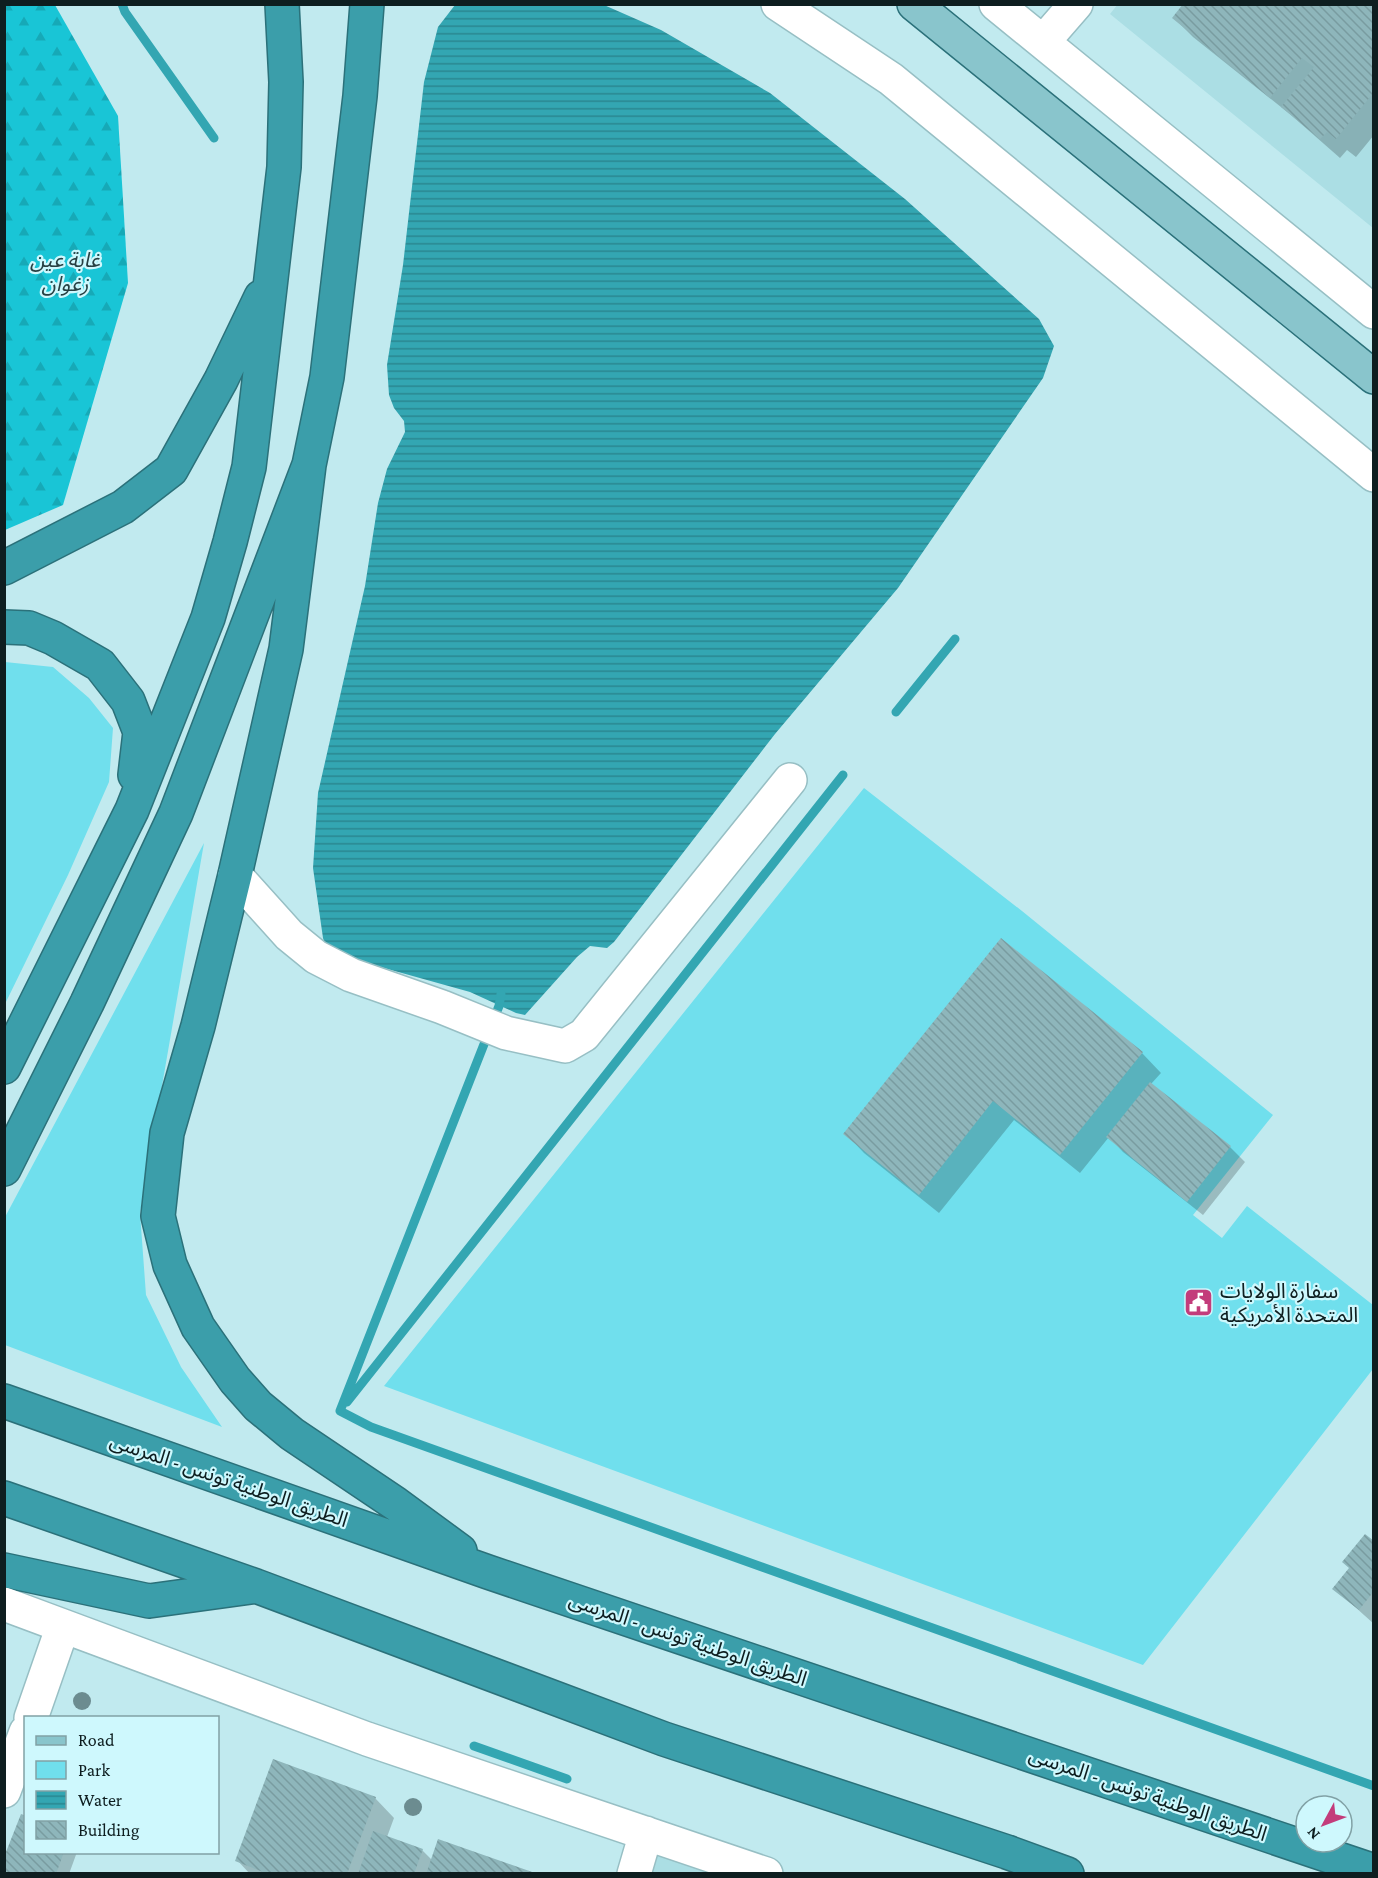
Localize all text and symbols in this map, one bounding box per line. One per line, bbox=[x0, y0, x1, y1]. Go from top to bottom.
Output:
park label: غابة عين زغوان bbox=[30, 248, 101, 296]
place label: سفارة الولايات المتحدة الأمريكية bbox=[1220, 1279, 1358, 1327]
public building icon: سفارة الولايات المتحدة الأمريكية bbox=[1183, 1287, 1215, 1319]
street label: الطريق الوطنية تونس - المرسى bbox=[106, 1428, 351, 1533]
street label: الطريق الوطنية تونس - المرسى bbox=[565, 1587, 810, 1692]
legend bbox=[24, 1716, 219, 1854]
text: Road bbox=[78, 1730, 115, 1750]
street label: الطريق الوطنية تونس - المرسى bbox=[1025, 1742, 1270, 1847]
text: Park bbox=[78, 1760, 110, 1780]
text: Water bbox=[78, 1790, 123, 1810]
north arrow bbox=[1294, 1794, 1354, 1854]
text: Building bbox=[78, 1820, 140, 1840]
text: N bbox=[1303, 1824, 1323, 1843]

